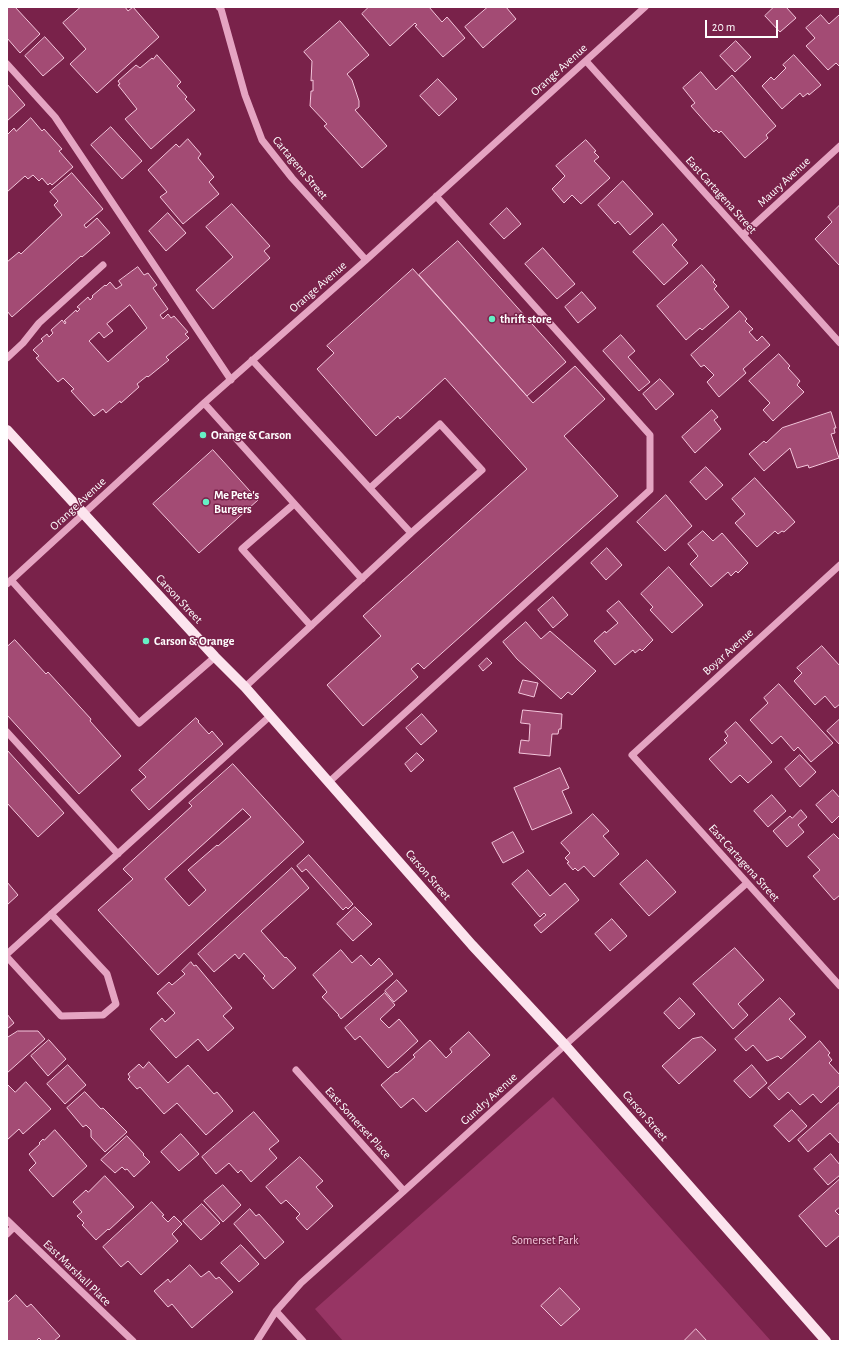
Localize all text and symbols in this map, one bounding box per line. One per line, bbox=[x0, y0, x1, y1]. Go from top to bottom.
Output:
scale bar bbox=[707, 12, 780, 38]
text: 20 m bbox=[712, 21, 735, 33]
street label: Orange Avenue bbox=[528, 41, 590, 99]
street label: Cartagena Street bbox=[269, 133, 331, 203]
street label: East Cartagena Street bbox=[682, 153, 760, 237]
street label: Maury Avenue bbox=[755, 154, 813, 210]
street label: Orange Avenue bbox=[286, 258, 350, 316]
place label: thrift store bbox=[500, 312, 552, 326]
marker: thrift store bbox=[487, 314, 497, 324]
place label: Orange & Carson bbox=[211, 428, 291, 442]
marker: Orange & Carson bbox=[198, 430, 208, 440]
street label: Orange Avenue bbox=[47, 474, 109, 534]
place label: Me Pete's Burgers bbox=[214, 488, 259, 516]
marker: Me Pete's Burgers bbox=[201, 497, 211, 507]
street label: Carson Street bbox=[153, 571, 205, 627]
street label: Boyar Avenue bbox=[700, 625, 756, 679]
place label: Carson & Orange bbox=[154, 634, 234, 648]
marker: Carson & Orange bbox=[141, 636, 151, 646]
street label: East Cartagena Street bbox=[705, 821, 783, 905]
street label: Carson Street bbox=[402, 847, 454, 903]
street label: Gundry Avenue bbox=[458, 1070, 520, 1128]
street label: East Somerset Place bbox=[322, 1084, 394, 1162]
street label: Carson Street bbox=[619, 1088, 671, 1144]
park label: Somerset Park bbox=[512, 1233, 578, 1247]
street label: East Marshall Place bbox=[40, 1237, 114, 1309]

